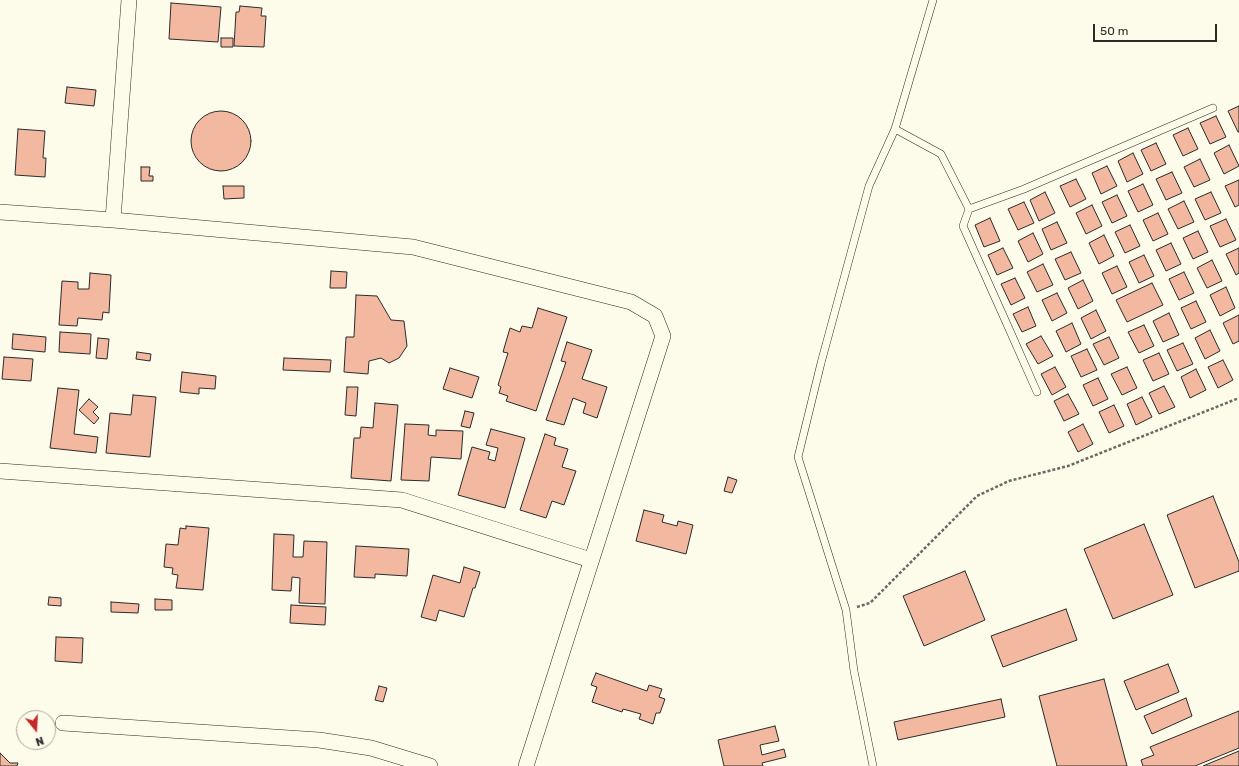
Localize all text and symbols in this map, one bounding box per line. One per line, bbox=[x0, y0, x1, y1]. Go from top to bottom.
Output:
scale bar bbox=[1095, 16, 1219, 42]
text: 50 m bbox=[1100, 24, 1128, 38]
north arrow bbox=[16, 710, 56, 750]
text: N bbox=[34, 734, 45, 748]

